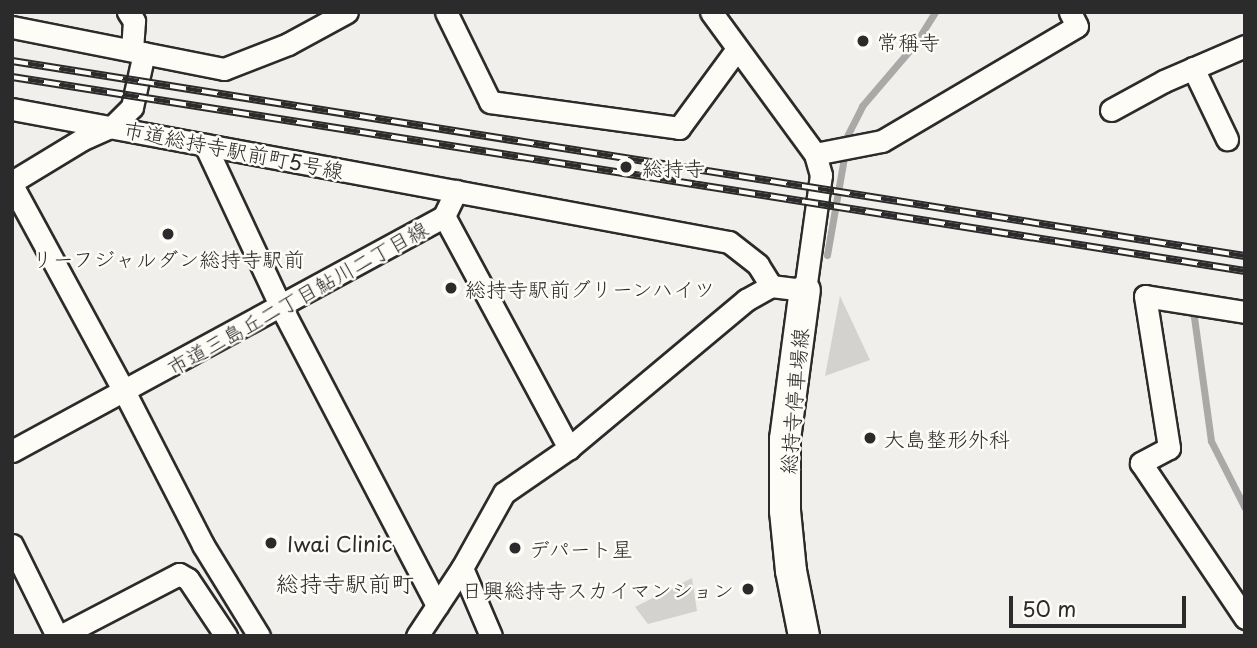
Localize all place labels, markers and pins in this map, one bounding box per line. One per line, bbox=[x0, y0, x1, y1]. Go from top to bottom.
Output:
place label: 常稱寺 bbox=[877, 28, 940, 54]
marker: 常稱寺 bbox=[855, 33, 871, 49]
place label: 総持寺 bbox=[642, 154, 705, 180]
marker: 総持寺 bbox=[616, 157, 636, 177]
marker: リーフジャルダン総持寺駅前 bbox=[160, 226, 176, 242]
place label: リーフジャルダン総持寺駅前 bbox=[32, 245, 304, 271]
place label: 総持寺駅前グリーンハイツ bbox=[465, 275, 717, 301]
marker: 総持寺駅前グリーンハイツ bbox=[443, 280, 459, 296]
place label: 大島整形外科 bbox=[884, 425, 1010, 451]
marker: 大島整形外科 bbox=[862, 430, 878, 446]
place label: Iwai Clinic bbox=[287, 530, 392, 556]
marker: Iwai Clinic bbox=[261, 533, 281, 553]
place label: デパート星 bbox=[529, 535, 634, 561]
marker: デパート星 bbox=[507, 540, 523, 556]
place label: 日興総持寺スカイマンション bbox=[461, 576, 734, 602]
marker: 日興総持寺スカイマンション bbox=[740, 581, 756, 597]

